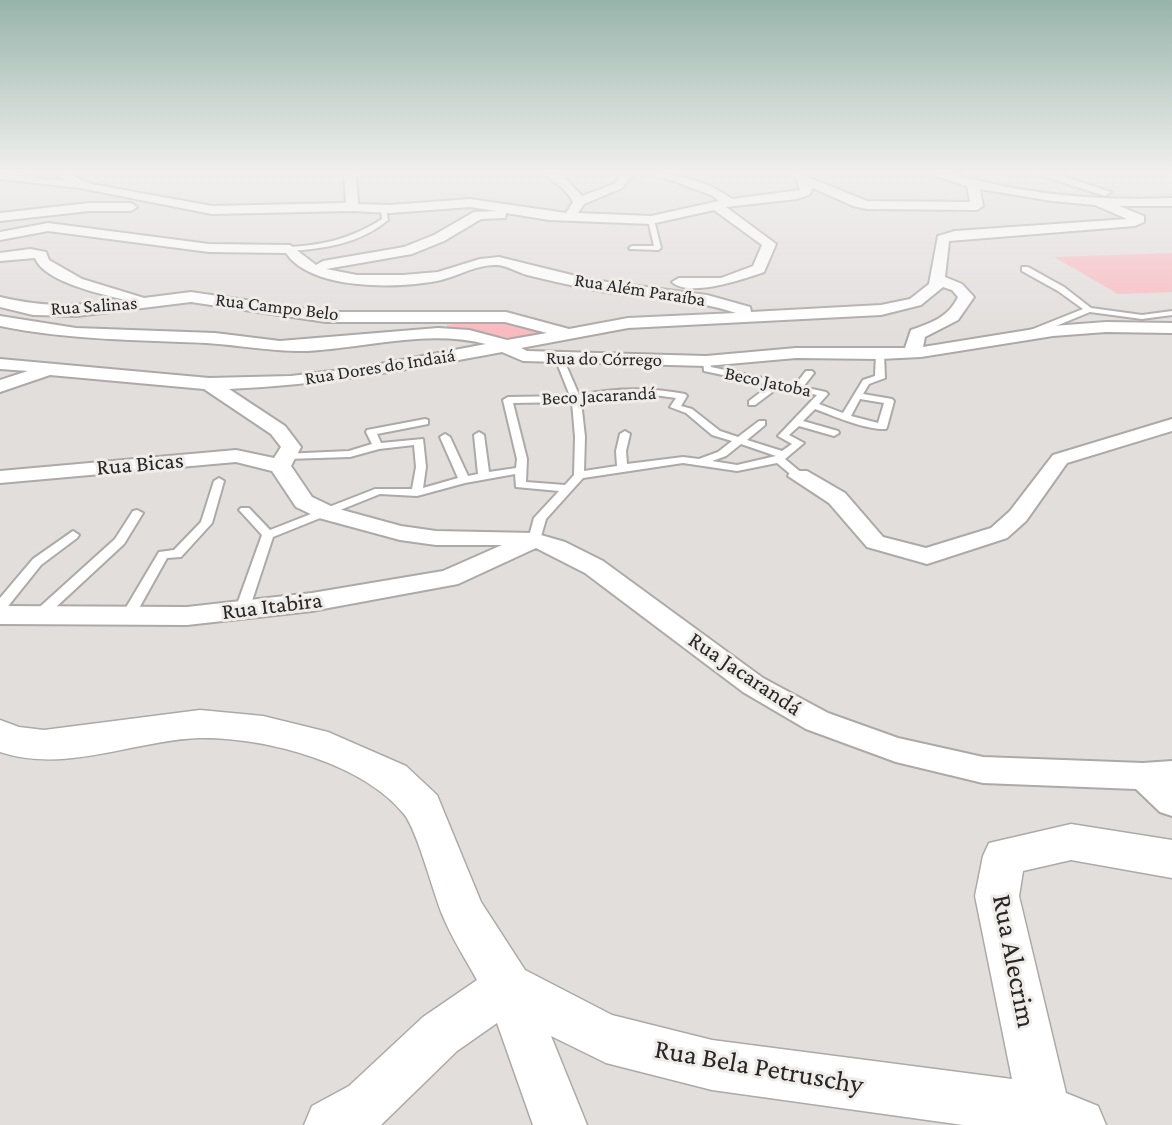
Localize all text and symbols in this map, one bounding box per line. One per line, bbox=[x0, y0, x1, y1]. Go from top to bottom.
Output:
street label: Rua Além Paraíba bbox=[573, 268, 707, 312]
street label: Rua Campo Belo bbox=[214, 288, 340, 326]
street label: Rua Salinas bbox=[50, 292, 138, 320]
street label: Rua Dores do Indaiá bbox=[303, 344, 457, 390]
street label: Rua do Córrego bbox=[546, 347, 662, 371]
street label: Beco Jatoba bbox=[723, 362, 813, 402]
street label: Beco Jacarandá bbox=[541, 382, 657, 410]
street label: Rua Bicas bbox=[95, 446, 185, 482]
street label: Rua Itabira bbox=[220, 586, 324, 626]
street label: Rua Jacarandá bbox=[683, 626, 807, 722]
street label: Rua Alecrim bbox=[985, 891, 1043, 1031]
street label: Rua Bela Petruschy bbox=[652, 1032, 866, 1102]

